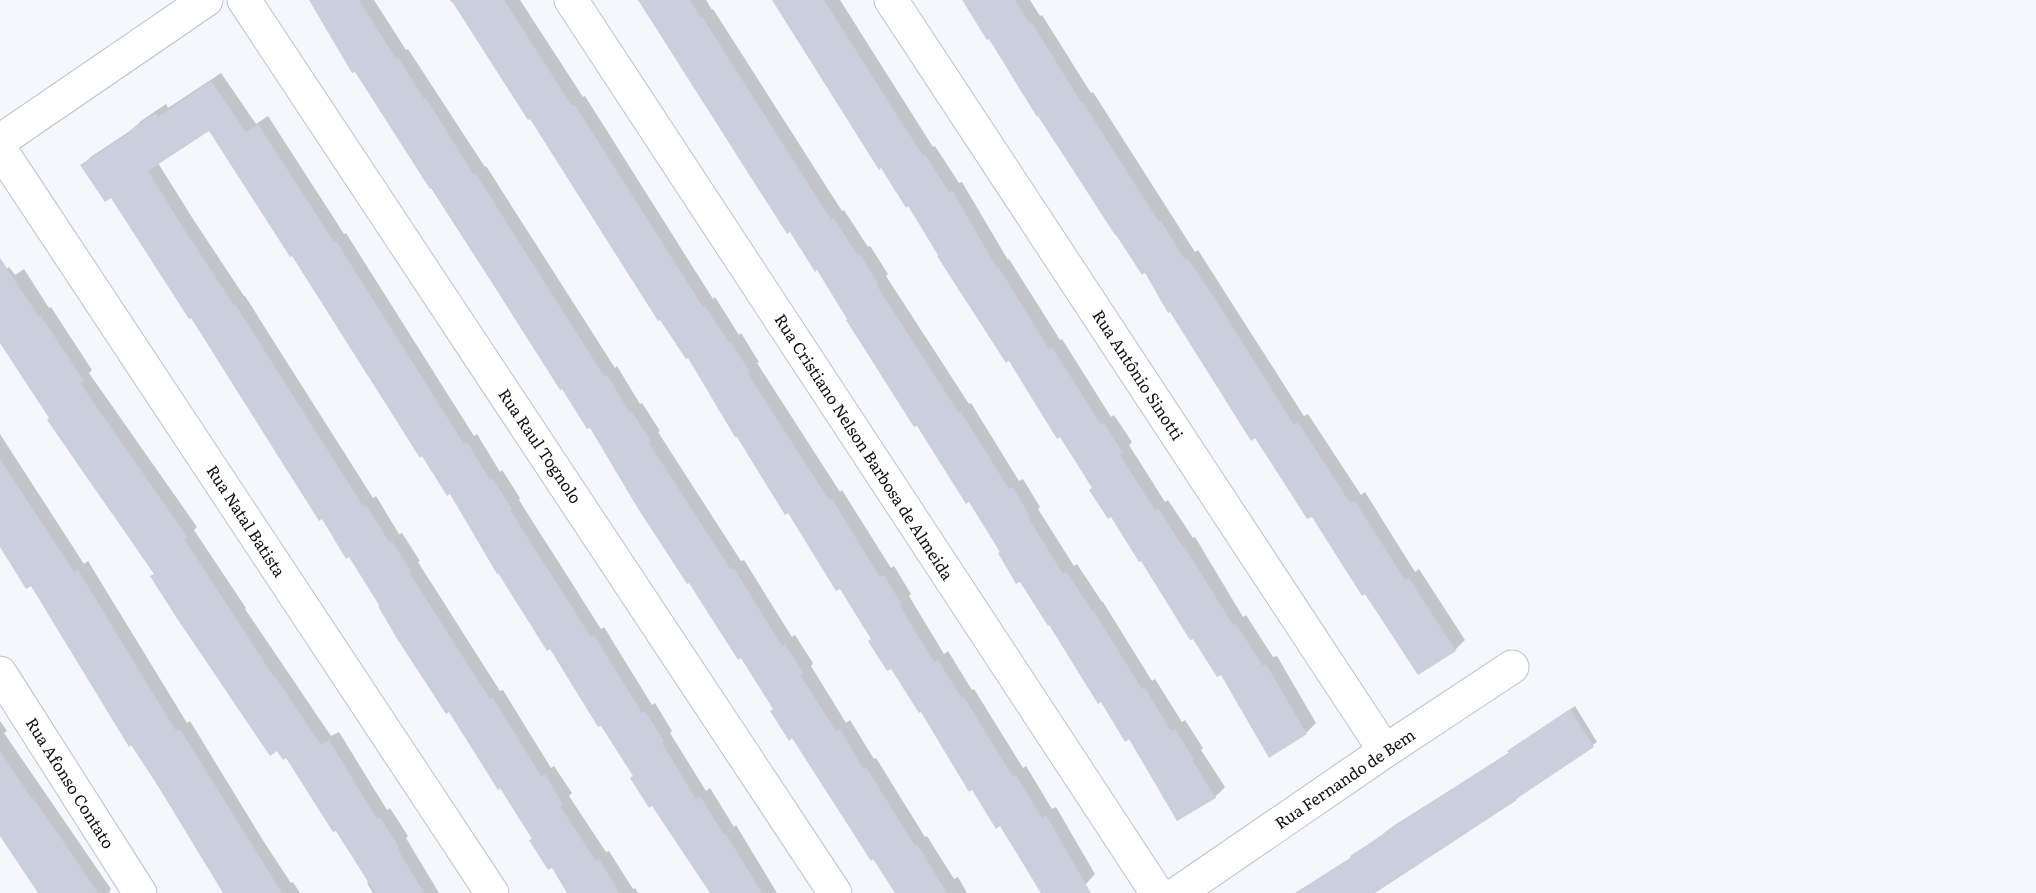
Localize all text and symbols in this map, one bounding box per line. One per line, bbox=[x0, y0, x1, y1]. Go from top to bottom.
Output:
street label: Rua Antônio Sinotti bbox=[1088, 304, 1190, 444]
street label: Rua Cristiano Nelson Barbosa de Almeida bbox=[769, 309, 960, 585]
street label: Rua Raul Tognolo bbox=[493, 383, 588, 508]
street label: Rua Natal Batista bbox=[201, 460, 292, 582]
street label: Rua Afonso Contato bbox=[21, 712, 121, 853]
street label: Rua Fernando de Bem bbox=[1269, 722, 1420, 834]

